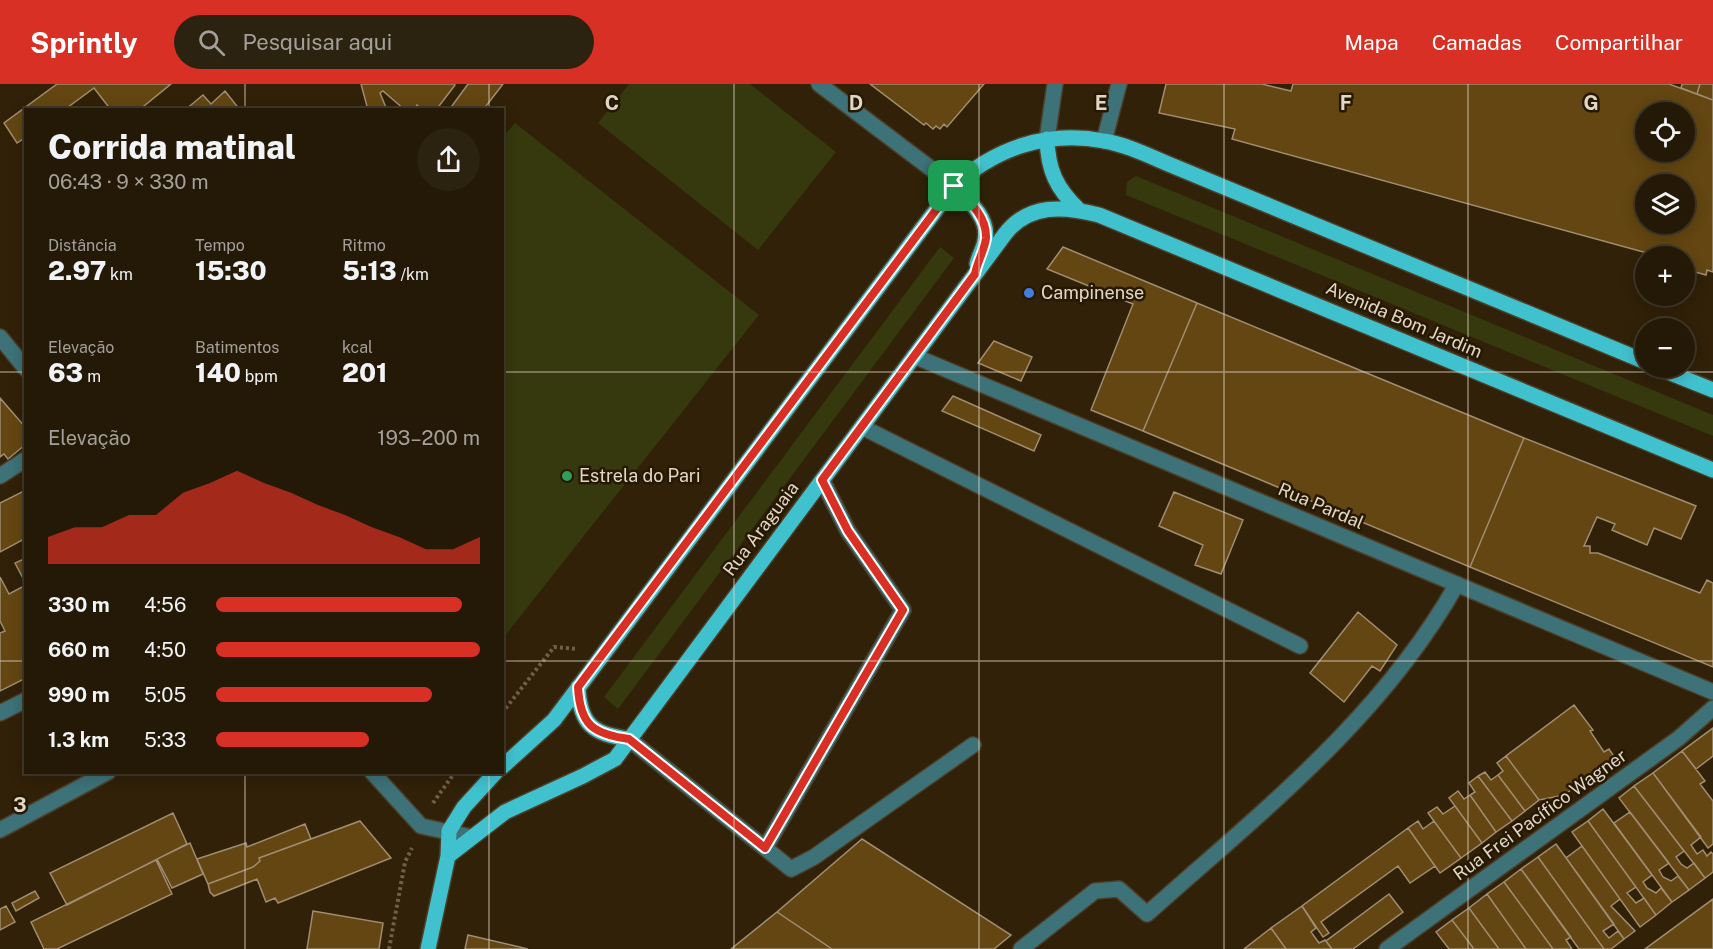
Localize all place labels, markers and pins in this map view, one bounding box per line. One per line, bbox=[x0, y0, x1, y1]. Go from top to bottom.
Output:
pin bbox=[928, 160, 979, 211]
place label: Campinense bbox=[1041, 282, 1144, 303]
marker: Campinense bbox=[1022, 286, 1036, 300]
place label: Estrela do Pari bbox=[579, 465, 700, 486]
marker: Estrela do Pari bbox=[560, 469, 574, 483]

